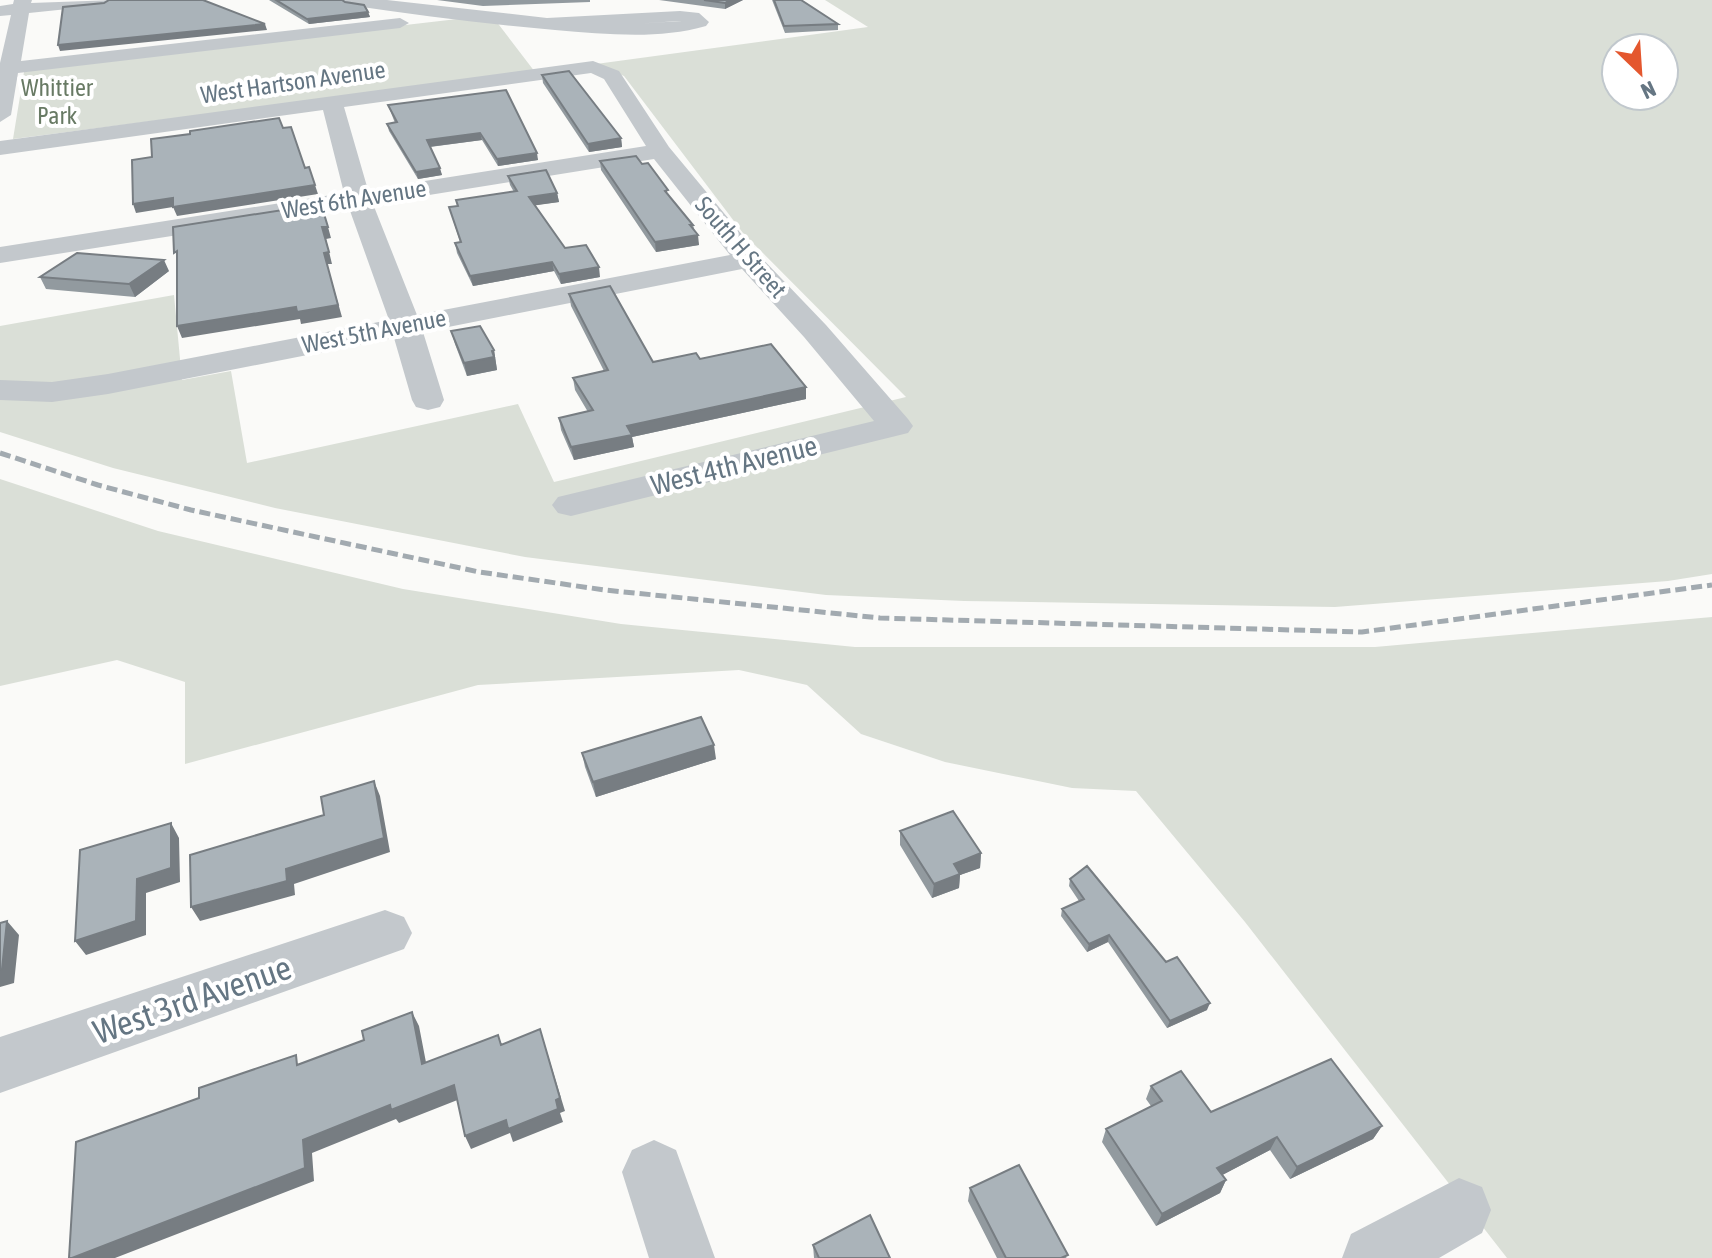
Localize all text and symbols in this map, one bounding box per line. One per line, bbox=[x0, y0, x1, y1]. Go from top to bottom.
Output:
north arrow bbox=[1600, 32, 1680, 112]
street label: West Hartson Avenue bbox=[199, 56, 387, 108]
park label: Whittier Park bbox=[21, 74, 94, 129]
text: N bbox=[1637, 76, 1660, 105]
street label: West 6th Avenue bbox=[280, 174, 428, 224]
street label: South H Street bbox=[690, 191, 792, 303]
street label: West 5th Avenue bbox=[300, 304, 448, 358]
street label: West 4th Avenue bbox=[648, 429, 820, 501]
street label: West 3rd Avenue bbox=[88, 947, 296, 1051]

